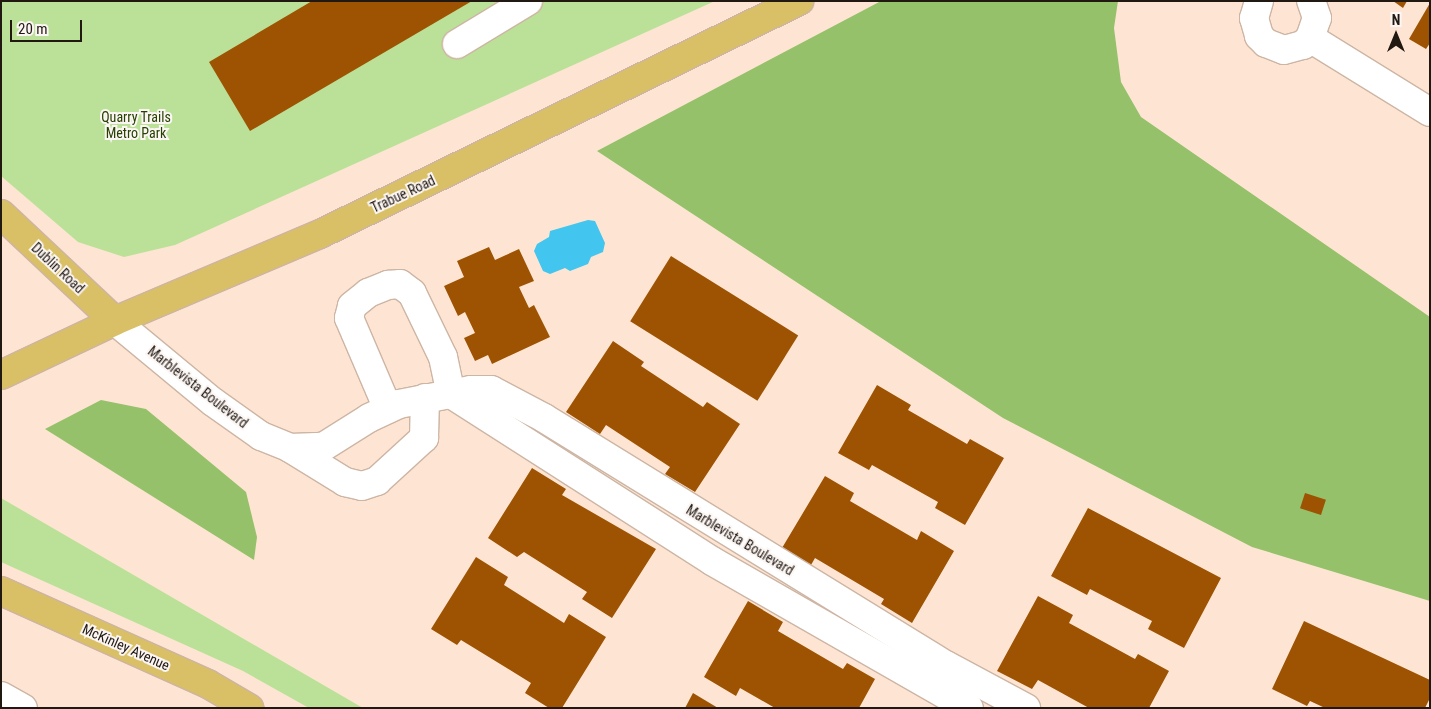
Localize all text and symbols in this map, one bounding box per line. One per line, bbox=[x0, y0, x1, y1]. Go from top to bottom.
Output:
scale bar bbox=[12, 10, 85, 42]
north arrow bbox=[1371, 10, 1421, 60]
text: N bbox=[1392, 12, 1400, 28]
text: 20 m bbox=[18, 20, 48, 38]
park label: Quarry Trails Metro Park bbox=[101, 109, 171, 142]
street label: Trabue Road bbox=[368, 172, 438, 216]
street label: Dublin Road bbox=[28, 239, 88, 297]
street label: Marblevista Boulevard bbox=[145, 343, 251, 431]
street label: Marblevista Boulevard bbox=[683, 501, 797, 579]
street label: McKinley Avenue bbox=[80, 620, 172, 674]

